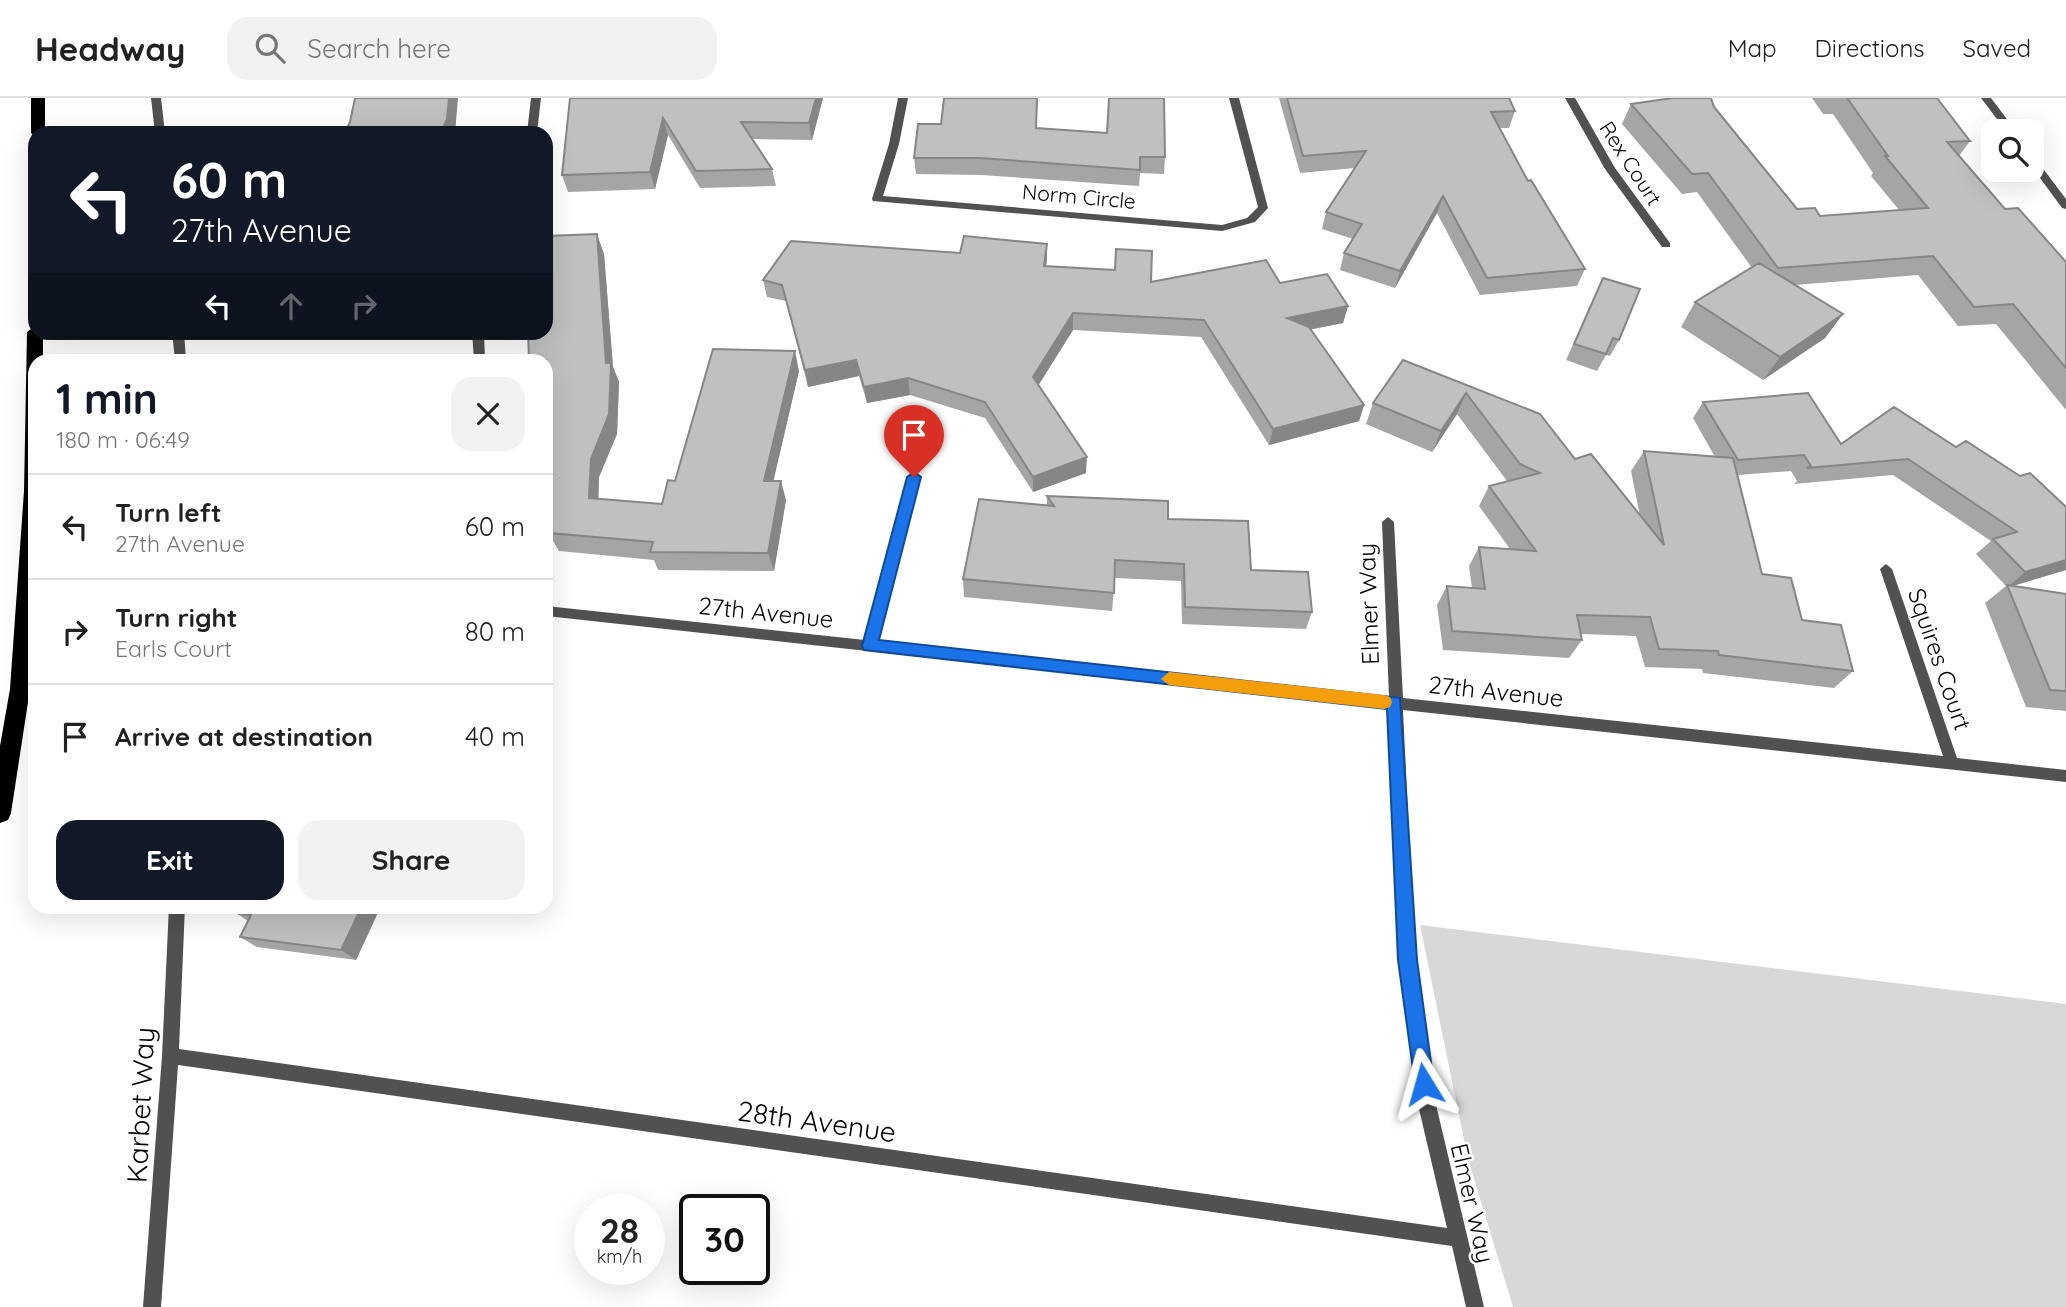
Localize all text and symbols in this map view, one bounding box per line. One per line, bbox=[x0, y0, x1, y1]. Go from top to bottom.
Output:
search box bbox=[227, 17, 717, 80]
text: Headway bbox=[35, 28, 185, 69]
icon: search bbox=[251, 29, 289, 67]
text: Search here bbox=[307, 32, 451, 65]
text: Map bbox=[1728, 33, 1777, 63]
text: Directions bbox=[1815, 33, 1925, 63]
text: Saved bbox=[1963, 33, 2031, 63]
street label: Rex Court bbox=[1594, 116, 1668, 210]
map controls bbox=[1981, 119, 2044, 182]
button: search bbox=[1981, 119, 2044, 182]
text: 60 m bbox=[171, 149, 287, 210]
icon: left bbox=[56, 154, 147, 245]
street label: Norm Circle bbox=[1021, 178, 1137, 214]
text: 27th Avenue bbox=[171, 210, 352, 250]
icon: left bbox=[199, 287, 237, 325]
icon: ahead bbox=[272, 287, 310, 325]
icon: right bbox=[345, 287, 383, 325]
text: 1 min bbox=[56, 372, 158, 425]
button: close bbox=[451, 377, 525, 451]
pin bbox=[884, 405, 944, 477]
icon: arrive bbox=[895, 416, 933, 454]
text: 180 m · 06:49 bbox=[56, 425, 190, 454]
text: Turn left bbox=[115, 496, 222, 529]
icon: left bbox=[56, 508, 94, 546]
text: 60 m bbox=[465, 510, 525, 543]
text: 27th Avenue bbox=[115, 529, 245, 558]
street label: Elmer Way bbox=[1351, 543, 1385, 665]
street label: Squires Court bbox=[1902, 584, 1978, 734]
street label: 27th Avenue bbox=[697, 590, 835, 634]
text: Turn right bbox=[115, 601, 237, 634]
icon: right bbox=[56, 613, 94, 651]
text: 80 m bbox=[465, 615, 525, 648]
text: Earls Court bbox=[115, 634, 232, 663]
street label: 27th Avenue bbox=[1427, 669, 1565, 713]
icon: arrive bbox=[56, 718, 94, 756]
text: Arrive at destination bbox=[115, 720, 373, 753]
text: 40 m bbox=[465, 720, 525, 753]
button: Exit bbox=[56, 820, 284, 900]
button: Share bbox=[298, 820, 525, 900]
street label: Karbet Way bbox=[118, 1026, 162, 1184]
position arrow bbox=[1387, 1047, 1461, 1121]
street label: 28th Avenue bbox=[736, 1093, 898, 1149]
street label: Elmer Way bbox=[1445, 1140, 1501, 1266]
speed limit sign: 30 bbox=[679, 1194, 770, 1285]
text: 28 bbox=[600, 1208, 639, 1252]
text: km/h bbox=[597, 1245, 642, 1268]

